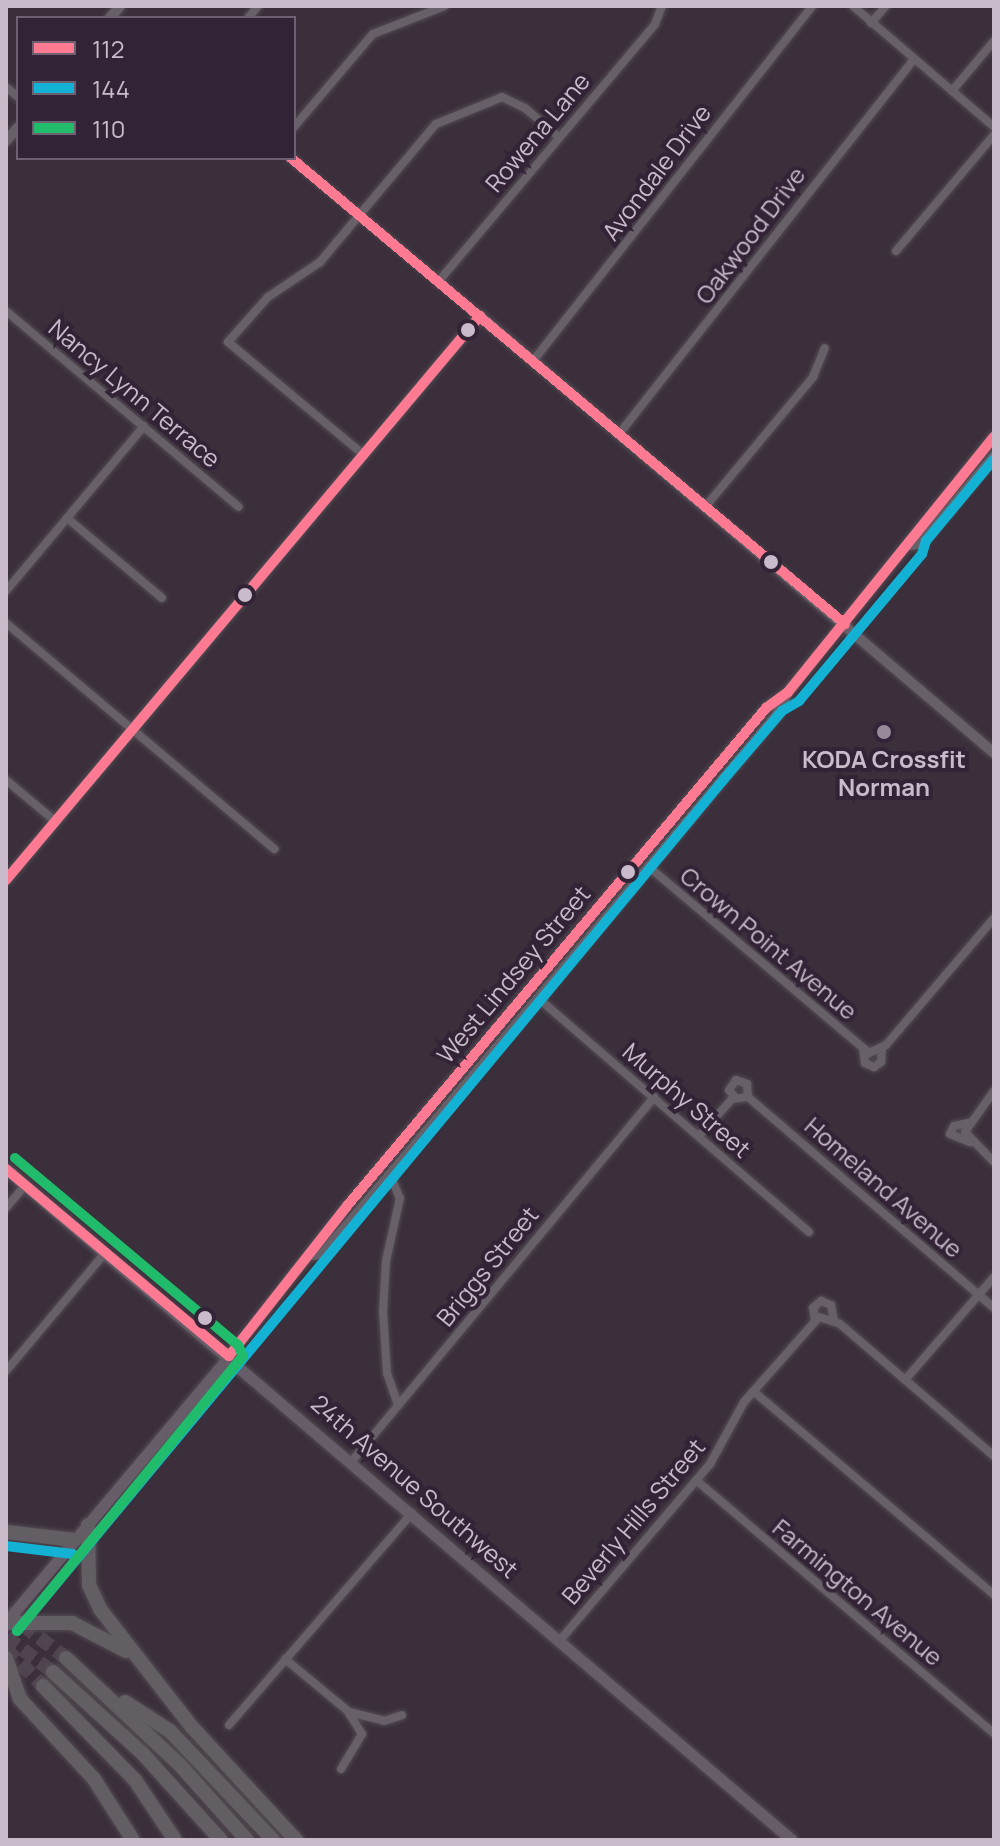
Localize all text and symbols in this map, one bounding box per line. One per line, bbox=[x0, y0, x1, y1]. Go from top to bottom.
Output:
legend bbox=[16, 16, 296, 160]
text: 112 bbox=[92, 32, 124, 65]
street label: Rowena Lane bbox=[479, 67, 595, 197]
text: 144 bbox=[92, 72, 130, 105]
street label: Avondale Drive bbox=[596, 98, 716, 246]
text: 110 bbox=[92, 112, 125, 145]
street label: Oakwood Drive bbox=[689, 161, 811, 309]
street label: Nancy Lynn Terrace bbox=[43, 313, 227, 473]
unlabelled marker bbox=[460, 322, 476, 338]
unlabelled marker bbox=[763, 554, 779, 570]
unlabelled marker bbox=[237, 587, 253, 603]
marker: KODA Crossfit Norman bbox=[875, 723, 893, 741]
place label: KODA Crossfit Norman bbox=[802, 745, 966, 801]
street label: Crown Point Avenue bbox=[675, 861, 863, 1025]
unlabelled marker bbox=[620, 864, 636, 880]
street label: West Lindsey Street bbox=[430, 879, 596, 1069]
street label: Murphy Street bbox=[617, 1037, 757, 1163]
street label: Homeland Avenue bbox=[799, 1111, 969, 1263]
street label: Briggs Street bbox=[430, 1200, 544, 1332]
unlabelled marker bbox=[197, 1310, 213, 1326]
street label: 24th Avenue Southwest bbox=[306, 1388, 524, 1584]
street label: Beverly Hills Street bbox=[555, 1433, 711, 1609]
street label: Farmington Avenue bbox=[767, 1513, 949, 1671]

